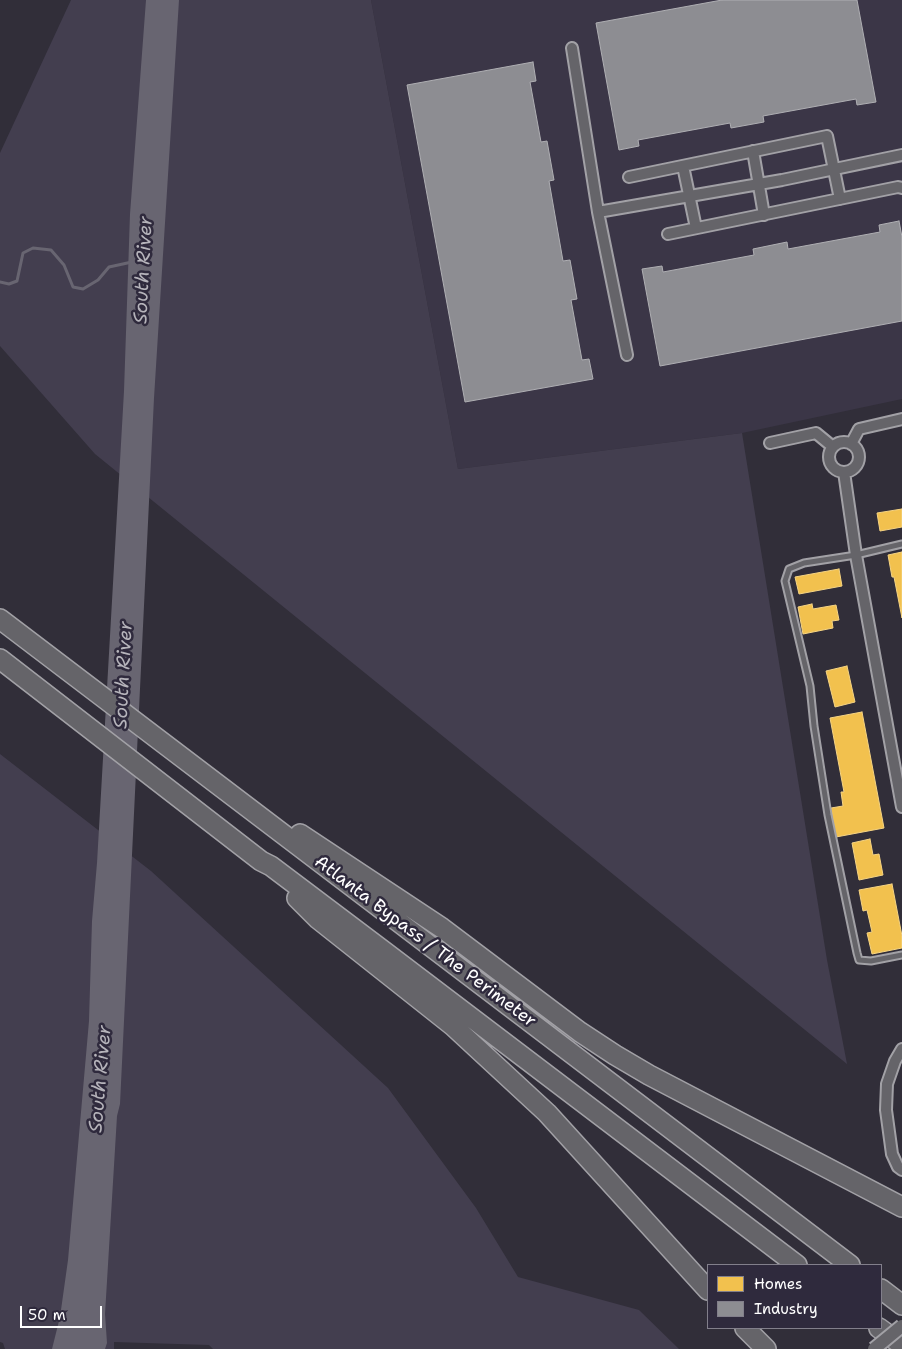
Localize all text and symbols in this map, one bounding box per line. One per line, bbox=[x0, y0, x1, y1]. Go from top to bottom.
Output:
water label: South River bbox=[130, 216, 158, 324]
water label: South River bbox=[110, 621, 138, 729]
street label: Atlanta Bypass / The Perimeter bbox=[310, 851, 540, 1033]
water label: South River bbox=[85, 1024, 117, 1134]
legend bbox=[707, 1264, 882, 1329]
text: Homes bbox=[754, 1274, 802, 1294]
scale bar bbox=[22, 1296, 105, 1328]
text: Industry bbox=[754, 1299, 818, 1319]
text: 50 m bbox=[28, 1305, 66, 1325]

